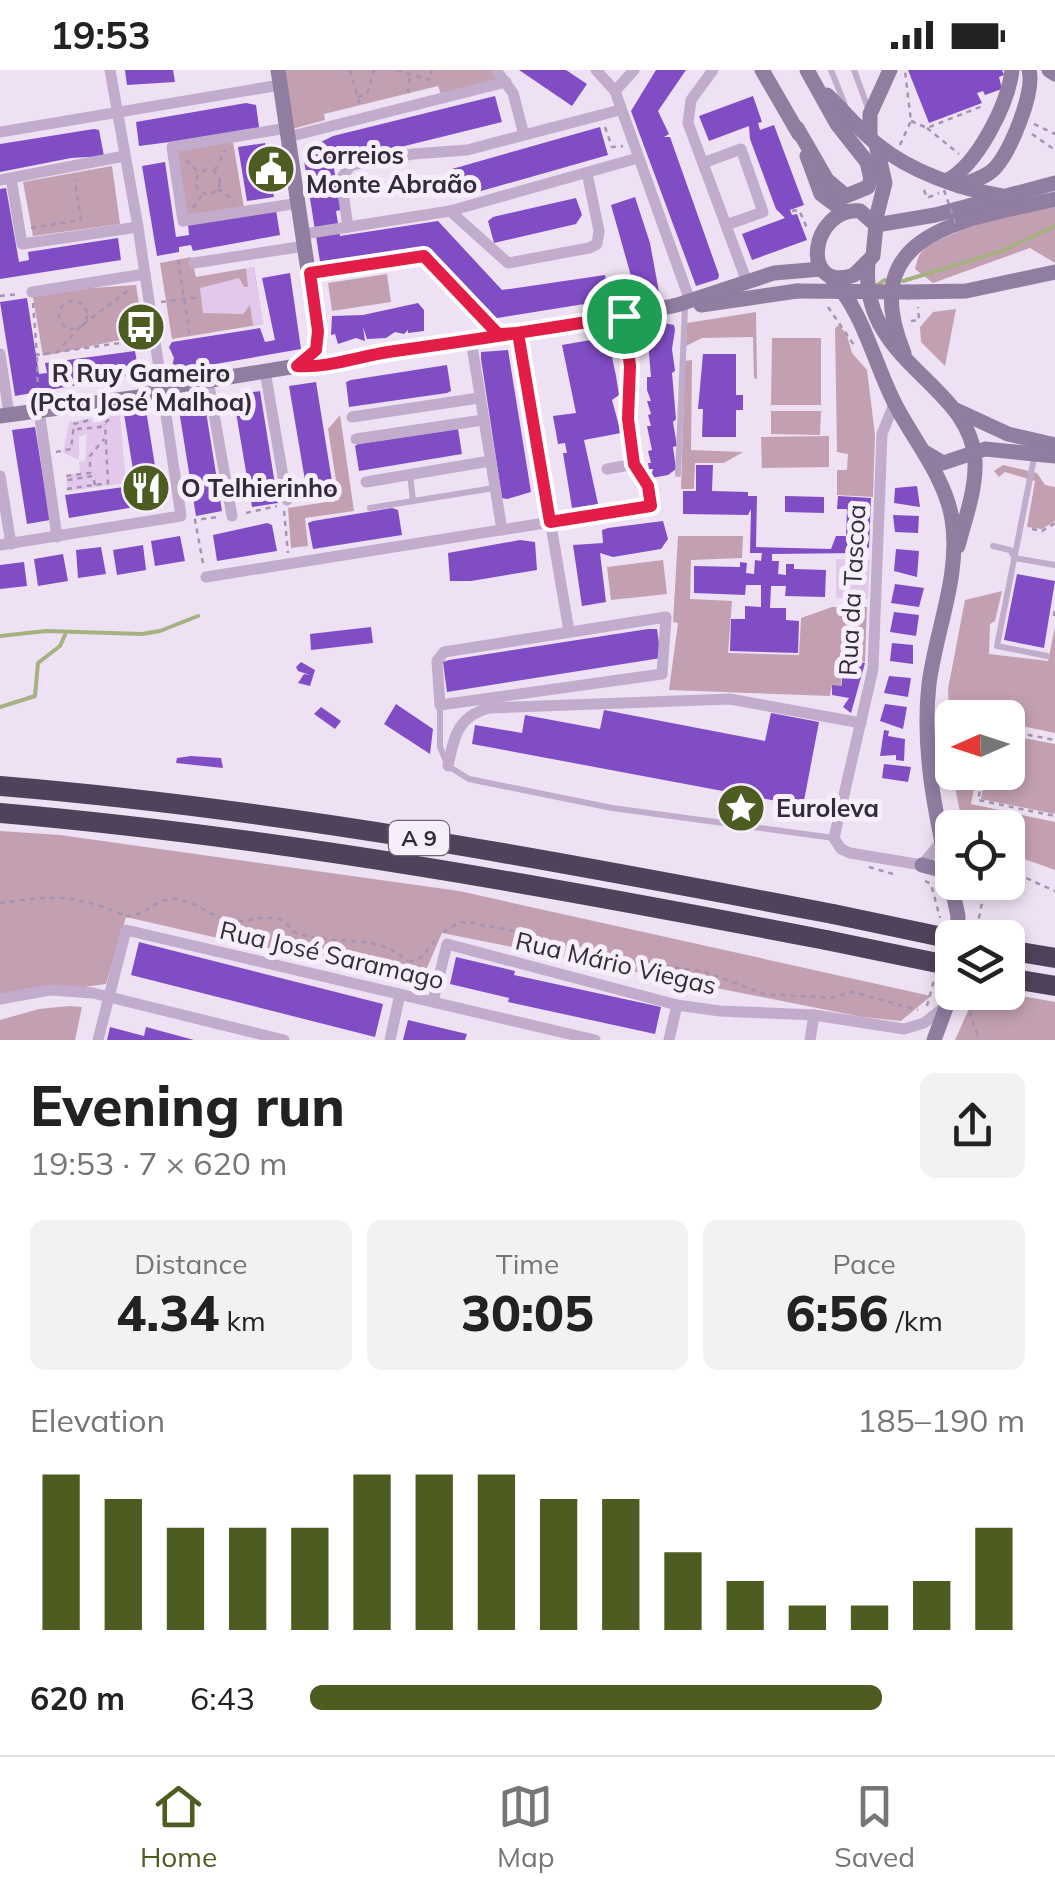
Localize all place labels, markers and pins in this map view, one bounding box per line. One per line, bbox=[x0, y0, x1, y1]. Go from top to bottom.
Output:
place label: Correios Monte Abraão bbox=[306, 139, 477, 199]
public building icon: Correios Monte Abraão bbox=[245, 143, 297, 195]
pin bbox=[582, 274, 667, 359]
bus stop icon: R Ruy Gameiro (Pcta José Malhoa) bbox=[115, 301, 167, 353]
place label: R Ruy Gameiro (Pcta José Malhoa) bbox=[29, 357, 253, 417]
restaurant icon: O Telhierinho bbox=[120, 462, 172, 514]
place label: O Telhierinho bbox=[181, 472, 338, 503]
place icon: Euroleva bbox=[715, 782, 767, 834]
place label: Euroleva bbox=[776, 792, 879, 823]

